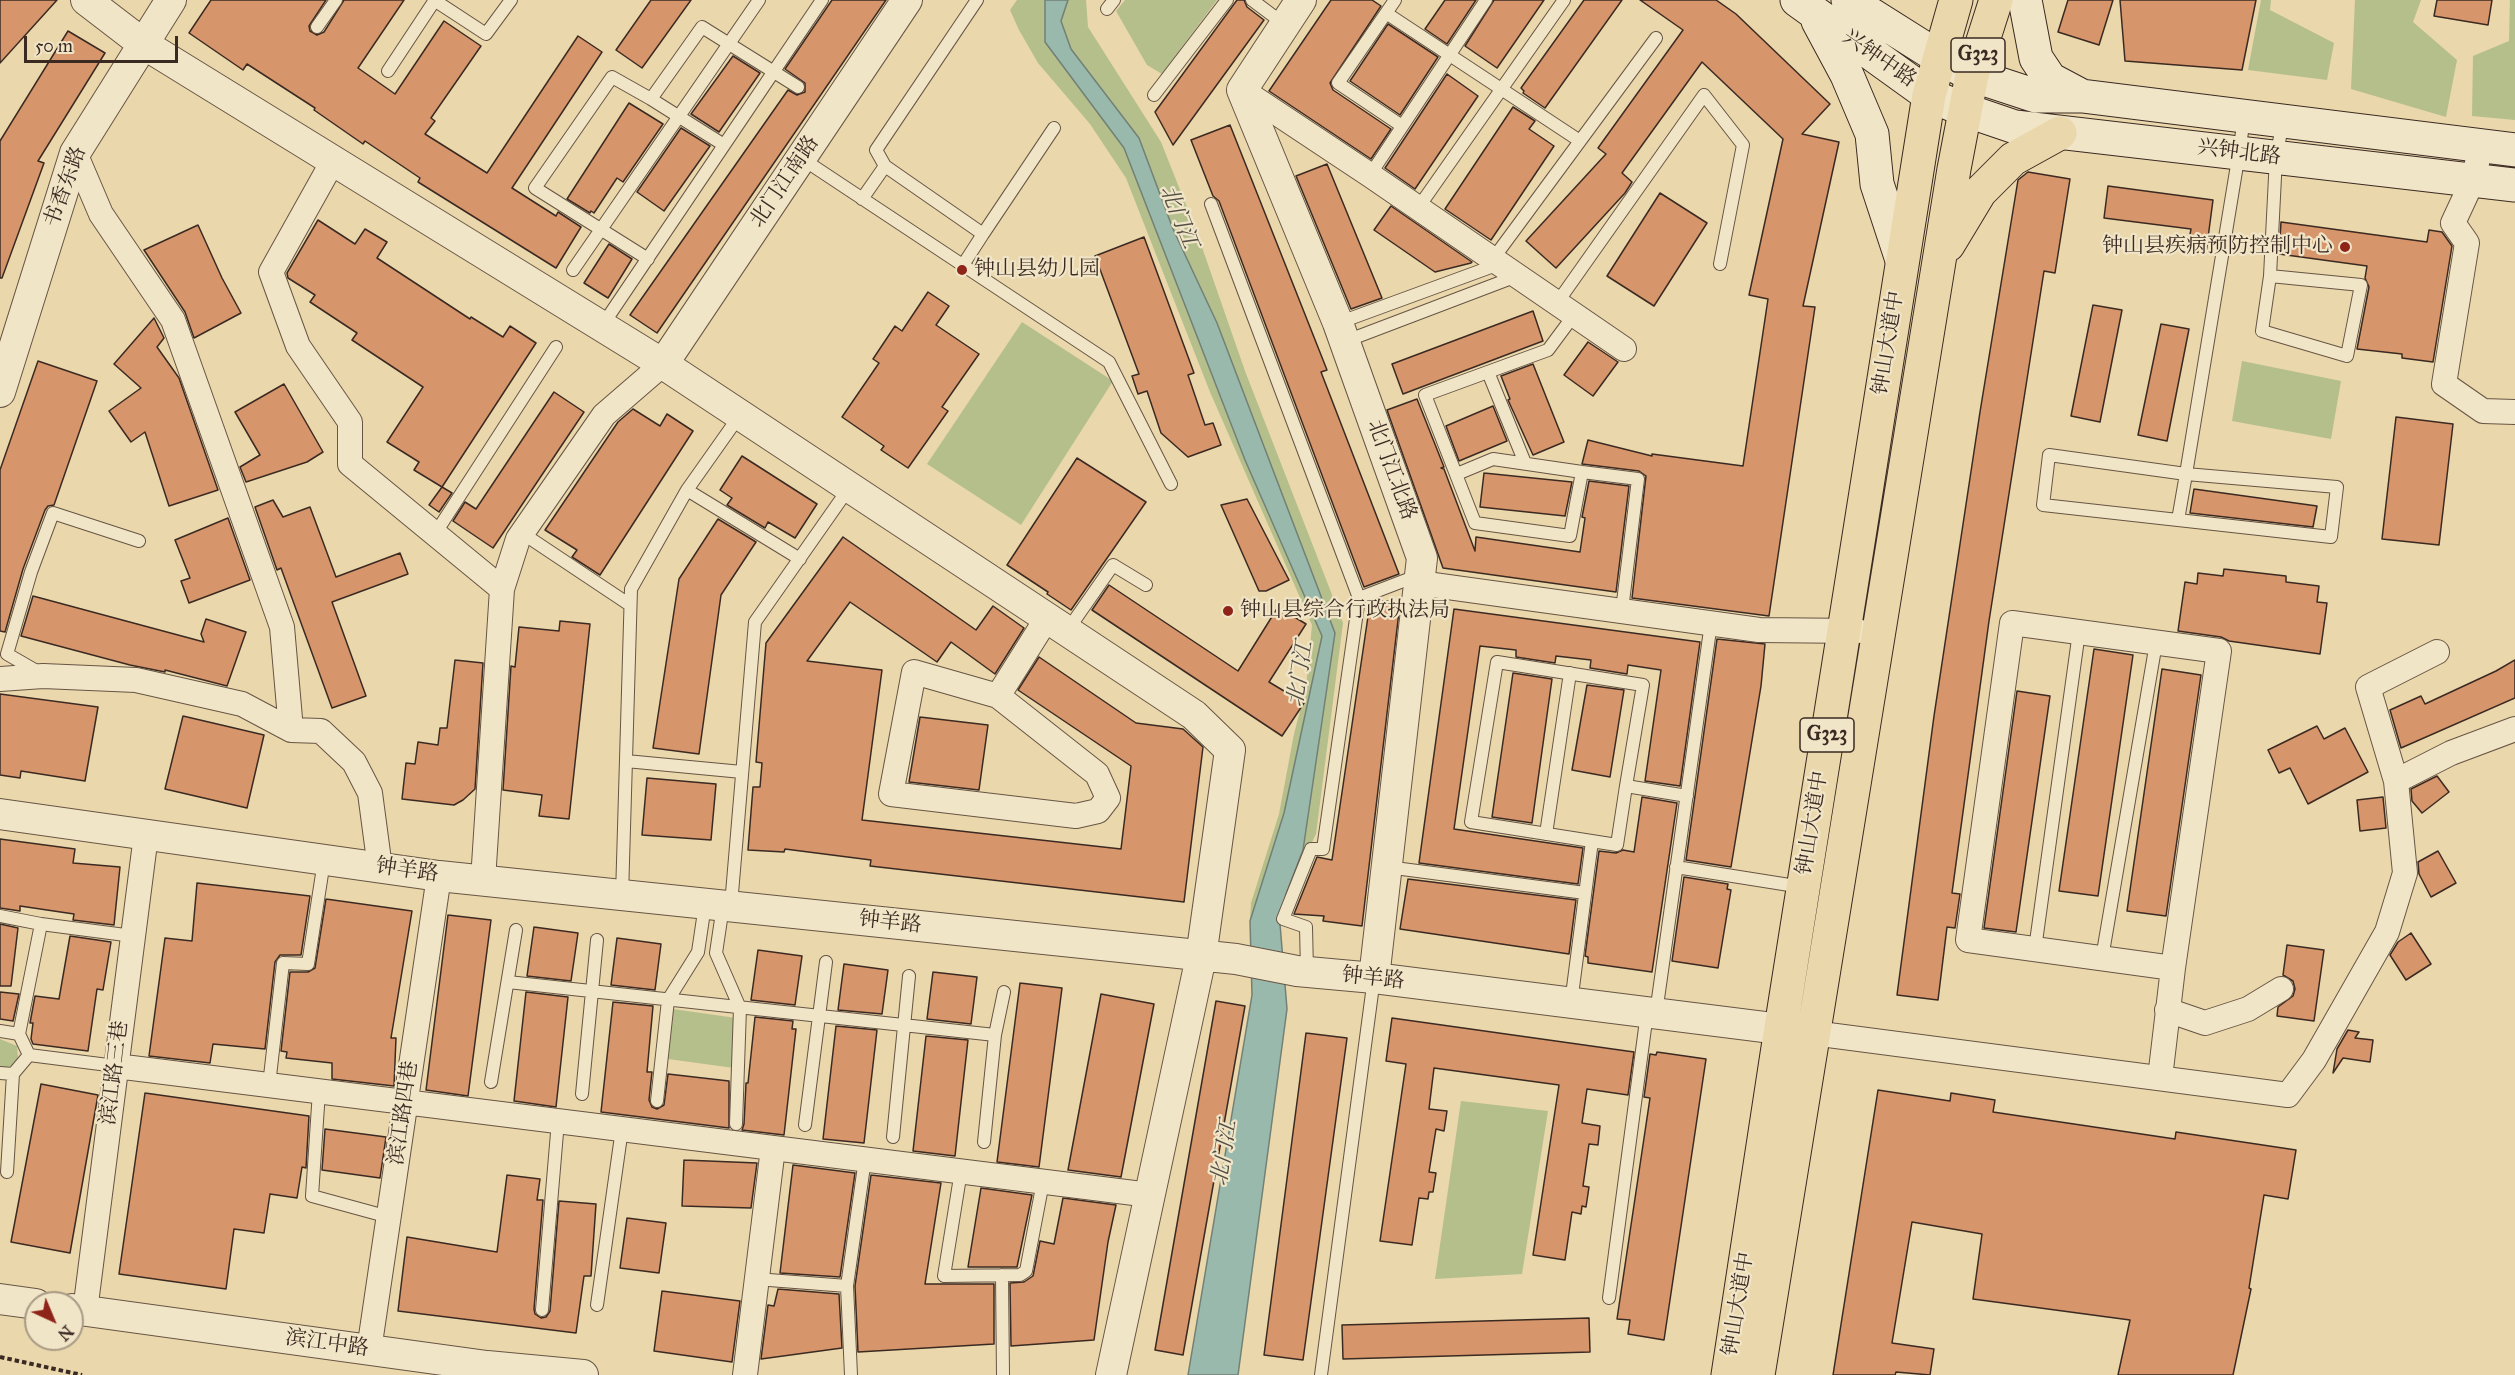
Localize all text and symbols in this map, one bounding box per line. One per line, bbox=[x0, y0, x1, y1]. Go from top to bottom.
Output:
scale bar bbox=[27, 24, 182, 62]
street label: 兴钟中路 bbox=[1837, 25, 1921, 93]
text: 50 m bbox=[35, 35, 73, 57]
road number: G323 bbox=[1951, 38, 2005, 72]
street label: 北门江南路 bbox=[745, 131, 825, 233]
street label: 兴钟北路 bbox=[2196, 135, 2282, 171]
street label: 书香东路 bbox=[40, 143, 92, 231]
water label: 北门江 bbox=[1153, 181, 1203, 253]
place label: 钟山县疾病预防控制中心 bbox=[2102, 234, 2333, 260]
marker: 钟山县疾病预防控制中心 bbox=[2338, 240, 2352, 254]
place label: 钟山县幼儿园 bbox=[974, 257, 1100, 283]
marker: 钟山县幼儿园 bbox=[955, 263, 969, 277]
street label: 钟山大道中 bbox=[1868, 289, 1910, 397]
street label: 北门江北路 bbox=[1361, 416, 1421, 524]
place label: 钟山县综合行政执法局 bbox=[1240, 598, 1450, 624]
marker: 钟山县综合行政执法局 bbox=[1221, 604, 1235, 618]
water label: 北门江 bbox=[1283, 639, 1319, 709]
road number: G323 bbox=[1800, 718, 1854, 752]
street label: 钟山大道中 bbox=[1792, 769, 1834, 877]
street label: 钟羊路 bbox=[374, 854, 440, 888]
street label: 钟羊路 bbox=[857, 907, 923, 939]
street label: 钟羊路 bbox=[1340, 963, 1406, 995]
street label: 滨江路三巷 bbox=[96, 1019, 134, 1127]
street label: 滨江路四巷 bbox=[384, 1059, 424, 1167]
water label: 北门江 bbox=[1207, 1118, 1243, 1188]
street label: 钟山大道中 bbox=[1718, 1250, 1760, 1358]
north arrow bbox=[24, 1291, 84, 1351]
text: N bbox=[54, 1321, 77, 1344]
street label: 滨江中路 bbox=[284, 1326, 370, 1362]

